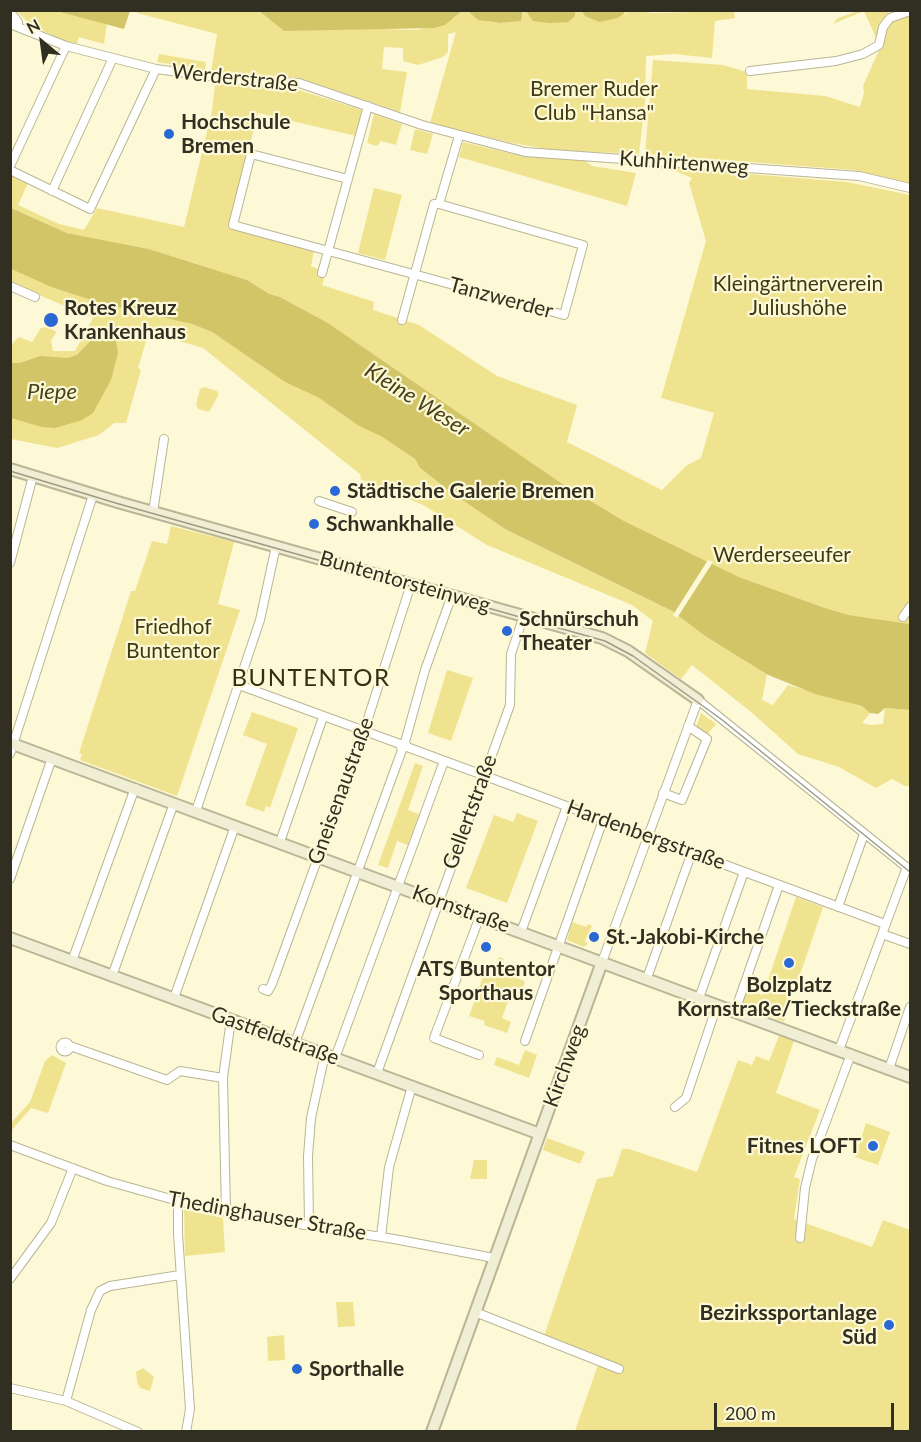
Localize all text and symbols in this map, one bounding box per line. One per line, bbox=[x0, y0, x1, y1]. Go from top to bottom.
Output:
north arrow bbox=[12, 12, 72, 72]
text: N bbox=[23, 15, 43, 37]
street label: Werderstraße bbox=[170, 59, 300, 97]
park label: Bremer Ruder Club "Hansa" bbox=[530, 76, 658, 126]
place label: Hochschule Bremen bbox=[181, 109, 290, 159]
marker: Hochschule Bremen bbox=[162, 127, 176, 141]
street label: Kuhhirtenweg bbox=[618, 146, 750, 180]
park label: Kleingärtnerverein Juliushöhe bbox=[713, 271, 883, 321]
street label: Tanzwerder bbox=[446, 272, 556, 324]
place label: Rotes Kreuz Krankenhaus bbox=[64, 295, 186, 345]
marker: Rotes Kreuz Krankenhaus bbox=[42, 311, 60, 329]
water label: Kleine Weser bbox=[360, 357, 474, 443]
water label: Piepe bbox=[27, 379, 77, 405]
place label: Städtische Galerie Bremen bbox=[347, 478, 594, 504]
marker: Städtische Galerie Bremen bbox=[328, 484, 342, 498]
place label: Schwankhalle bbox=[326, 511, 454, 537]
marker: Schwankhalle bbox=[307, 517, 321, 531]
park label: Werderseeufer bbox=[713, 542, 851, 568]
street label: Buntentorsteinweg bbox=[317, 546, 493, 618]
place label: Schnürschuh Theater bbox=[519, 606, 639, 656]
park label: Friedhof Buntentor bbox=[126, 614, 220, 664]
marker: Schnürschuh Theater bbox=[500, 624, 514, 638]
district label: BUNTENTOR bbox=[232, 664, 390, 692]
street label: Gneisenaustraße bbox=[303, 714, 379, 868]
street label: Gellertstraße bbox=[438, 751, 502, 873]
street label: Hardenbergstraße bbox=[563, 795, 729, 875]
street label: Kornstraße bbox=[409, 880, 513, 938]
place label: St.-Jakobi-Kirche bbox=[606, 924, 764, 950]
marker: St.-Jakobi-Kirche bbox=[587, 930, 601, 944]
marker: ATS Buntentor Sporthaus bbox=[479, 940, 493, 954]
place label: ATS Buntentor Sporthaus bbox=[417, 956, 555, 1006]
marker: Bolzplatz Kornstraße/Tieckstraße bbox=[782, 956, 796, 970]
place label: Bolzplatz Kornstraße/Tieckstraße bbox=[677, 972, 901, 1022]
street label: Gastfeldstraße bbox=[207, 1001, 343, 1071]
street label: Kirchweg bbox=[538, 1021, 592, 1111]
place label: Fitnes LOFT bbox=[747, 1133, 861, 1159]
marker: Fitnes LOFT bbox=[866, 1139, 880, 1153]
street label: Thedinghauser Straße bbox=[166, 1186, 368, 1246]
place label: Bezirkssportanlage Süd bbox=[699, 1300, 877, 1350]
marker: Bezirkssportanlage Süd bbox=[882, 1318, 896, 1332]
place label: Sporthalle bbox=[309, 1356, 404, 1382]
marker: Sporthalle bbox=[290, 1362, 304, 1376]
scale bar bbox=[717, 1391, 897, 1429]
text: 200 m bbox=[725, 1402, 776, 1424]

